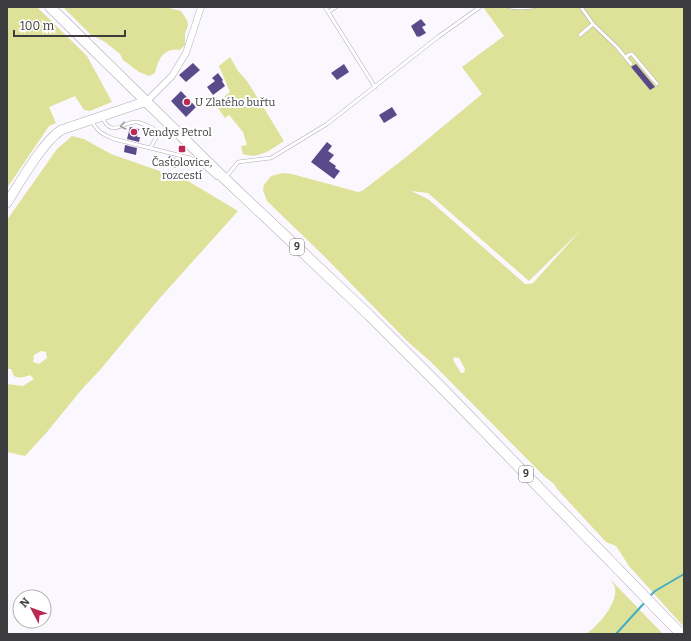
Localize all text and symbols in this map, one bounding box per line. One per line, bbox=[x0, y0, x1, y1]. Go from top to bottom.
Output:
scale bar bbox=[14, 12, 125, 38]
text: 100 m bbox=[20, 19, 55, 33]
place label: U Zlatého buřtu bbox=[195, 96, 276, 109]
marker: U Zlatého buřtu bbox=[182, 97, 192, 107]
one-way arrow bbox=[120, 121, 127, 129]
place label: Vendys Petrol bbox=[142, 126, 212, 139]
marker: Vendys Petrol bbox=[129, 127, 139, 137]
marker: Častolovice, rozcestí bbox=[177, 144, 187, 154]
place label: Častolovice, rozcestí bbox=[152, 155, 212, 182]
road number: 9 bbox=[290, 239, 304, 255]
road number: 9 bbox=[519, 466, 533, 482]
north arrow bbox=[12, 589, 52, 629]
text: N bbox=[17, 595, 33, 610]

